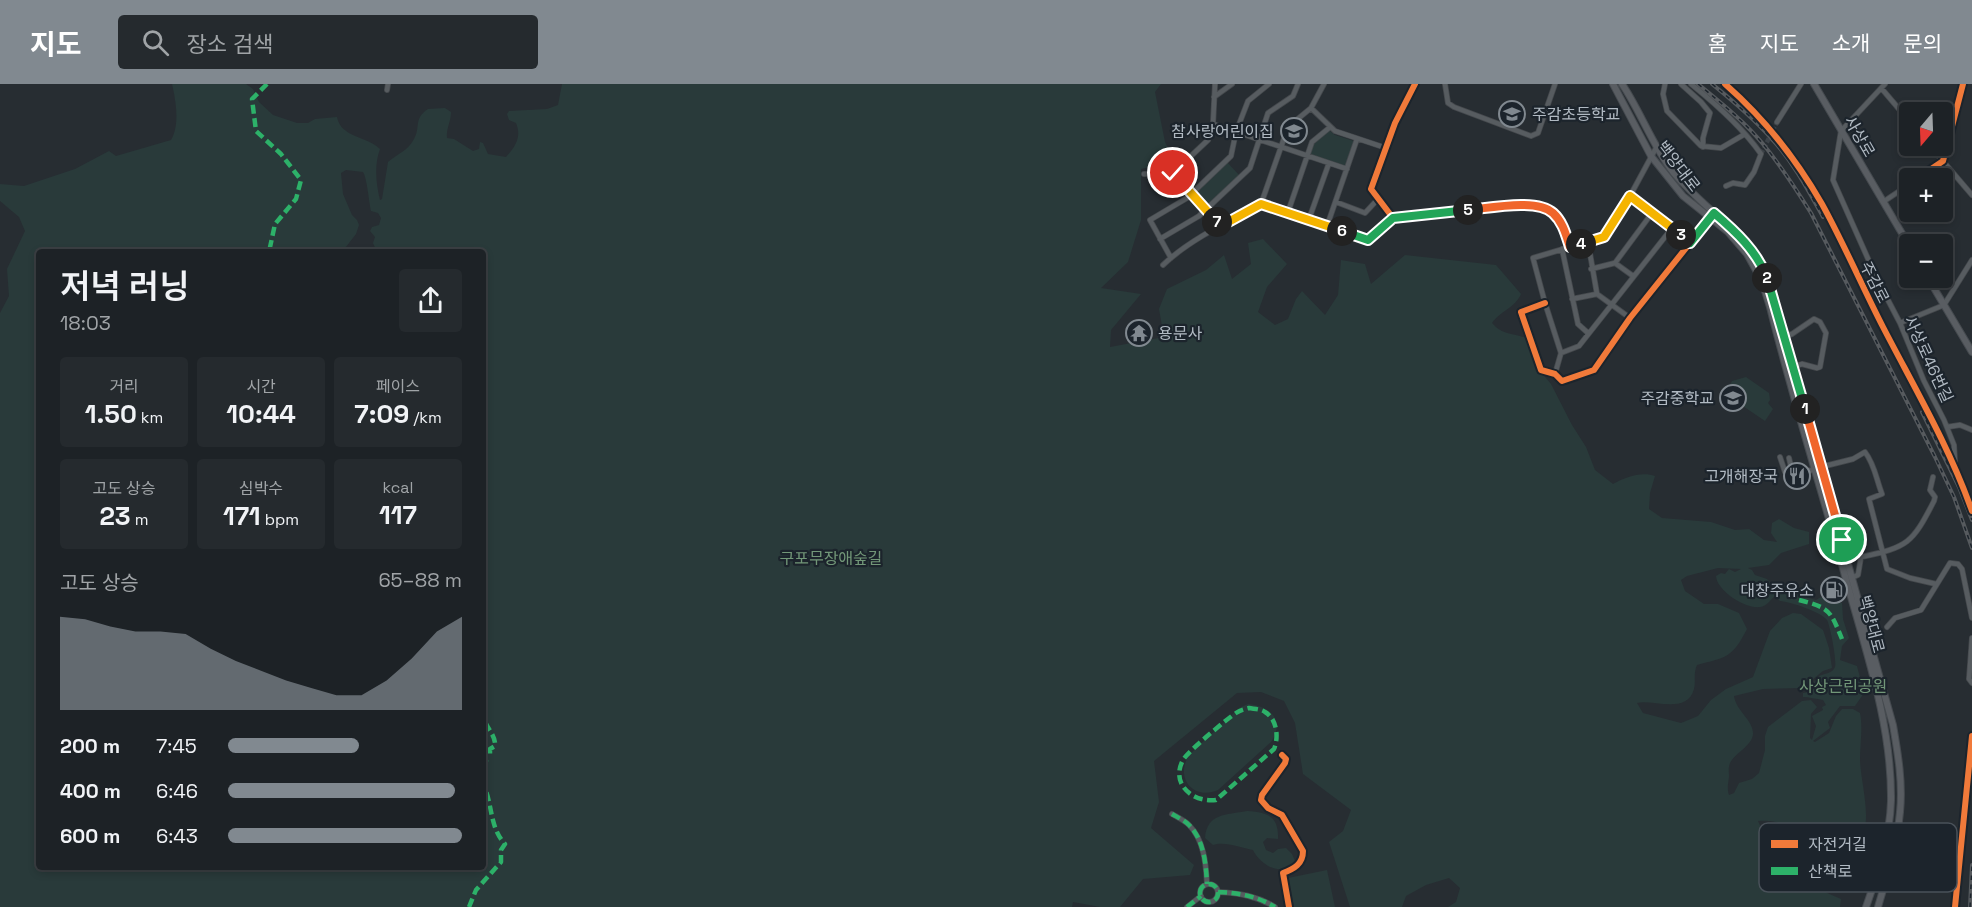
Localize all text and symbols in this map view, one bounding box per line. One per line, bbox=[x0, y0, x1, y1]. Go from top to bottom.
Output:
search box bbox=[118, 15, 538, 69]
text: 지도 bbox=[30, 26, 82, 62]
icon: search bbox=[139, 26, 172, 59]
text: 장소 검색 bbox=[187, 30, 273, 58]
text: 홈 bbox=[1708, 30, 1727, 57]
text: 지도 bbox=[1760, 30, 1799, 57]
text: 소개 bbox=[1832, 30, 1870, 57]
text: 문의 bbox=[1903, 30, 1942, 57]
school or university icon: 주감초등학교 bbox=[1497, 99, 1527, 129]
north arrow bbox=[1899, 102, 1953, 156]
map controls bbox=[1899, 102, 1953, 288]
place label: 주감초등학교 bbox=[1532, 104, 1620, 125]
street label: 사상로 bbox=[1839, 112, 1880, 161]
school or university icon: 참사랑어린이집 bbox=[1279, 116, 1309, 146]
place label: 참사랑어린이집 bbox=[1171, 121, 1274, 142]
street label: 백양대로 bbox=[1652, 137, 1705, 196]
pin bbox=[1147, 147, 1198, 198]
icon: check bbox=[1156, 156, 1189, 189]
button: + bbox=[1899, 168, 1953, 222]
pin: 5 bbox=[1453, 195, 1483, 225]
text: 5 bbox=[1463, 199, 1473, 220]
pin: 7 bbox=[1202, 207, 1232, 237]
text: 7 bbox=[1213, 211, 1221, 232]
pin: 6 bbox=[1327, 216, 1357, 246]
text: 6 bbox=[1337, 220, 1347, 241]
pin: 3 bbox=[1666, 220, 1696, 250]
text: 3 bbox=[1676, 224, 1686, 245]
pin: 4 bbox=[1566, 229, 1596, 259]
text: 4 bbox=[1576, 233, 1586, 254]
button: − bbox=[1899, 234, 1953, 288]
street label: 주감로 bbox=[1855, 258, 1894, 307]
pin: 2 bbox=[1752, 263, 1782, 293]
text: 저녁 러닝 bbox=[60, 266, 190, 308]
text: 2 bbox=[1762, 267, 1772, 288]
button: share bbox=[399, 269, 462, 332]
text: 18:03 bbox=[60, 310, 111, 336]
street label: 사상로46번길 bbox=[1899, 312, 1958, 406]
temple icon: 용문사 bbox=[1124, 318, 1154, 348]
place label: 용문사 bbox=[1158, 323, 1202, 344]
text: 거리 bbox=[109, 376, 139, 397]
text: 시간 bbox=[246, 376, 276, 397]
text: 페이스 bbox=[376, 376, 420, 397]
school or university icon: 주감중학교 bbox=[1718, 383, 1748, 413]
place label: 주감중학교 bbox=[1640, 388, 1714, 409]
pin: 1 bbox=[1790, 394, 1820, 424]
text: 1.50 bbox=[85, 397, 137, 431]
text: 10:44 bbox=[226, 397, 296, 431]
text: 7:09 bbox=[354, 397, 409, 431]
text: 1 bbox=[1801, 398, 1809, 419]
text: km bbox=[137, 407, 163, 428]
text: /km bbox=[409, 407, 442, 428]
restaurant icon: 고개해장국 bbox=[1782, 461, 1812, 491]
place label: 고개해장국 bbox=[1704, 466, 1778, 487]
text: kcal bbox=[383, 477, 413, 498]
text: 고도 상승 bbox=[93, 478, 156, 499]
text: 심박수 bbox=[239, 478, 283, 499]
text: 117 bbox=[379, 498, 417, 532]
text: 23 bbox=[99, 499, 131, 533]
text: 171 bbox=[223, 499, 261, 533]
text: m bbox=[131, 509, 149, 530]
text: bpm bbox=[261, 509, 299, 530]
pin bbox=[1816, 514, 1867, 565]
icon: arrive bbox=[1825, 523, 1858, 556]
park label: 구포무장애숲길 bbox=[779, 548, 883, 569]
text: 65–88 m bbox=[378, 567, 462, 593]
text: 고도 상승 bbox=[60, 570, 139, 596]
fuel station icon: 대창주유소 bbox=[1819, 575, 1849, 605]
place label: 대창주유소 bbox=[1740, 580, 1814, 601]
street label: 백양대로 bbox=[1854, 593, 1889, 656]
park label: 사상근린공원 bbox=[1799, 676, 1887, 697]
text: 200 m bbox=[60, 733, 120, 759]
text: 7:45 bbox=[156, 733, 197, 759]
text: 400 m bbox=[60, 778, 121, 804]
text: 6:46 bbox=[156, 778, 198, 804]
text: 600 m bbox=[60, 823, 120, 849]
text: 6:43 bbox=[156, 823, 198, 849]
legend bbox=[1759, 823, 1957, 892]
text: 자전거길 bbox=[1808, 834, 1867, 855]
text: 산책로 bbox=[1808, 861, 1852, 882]

